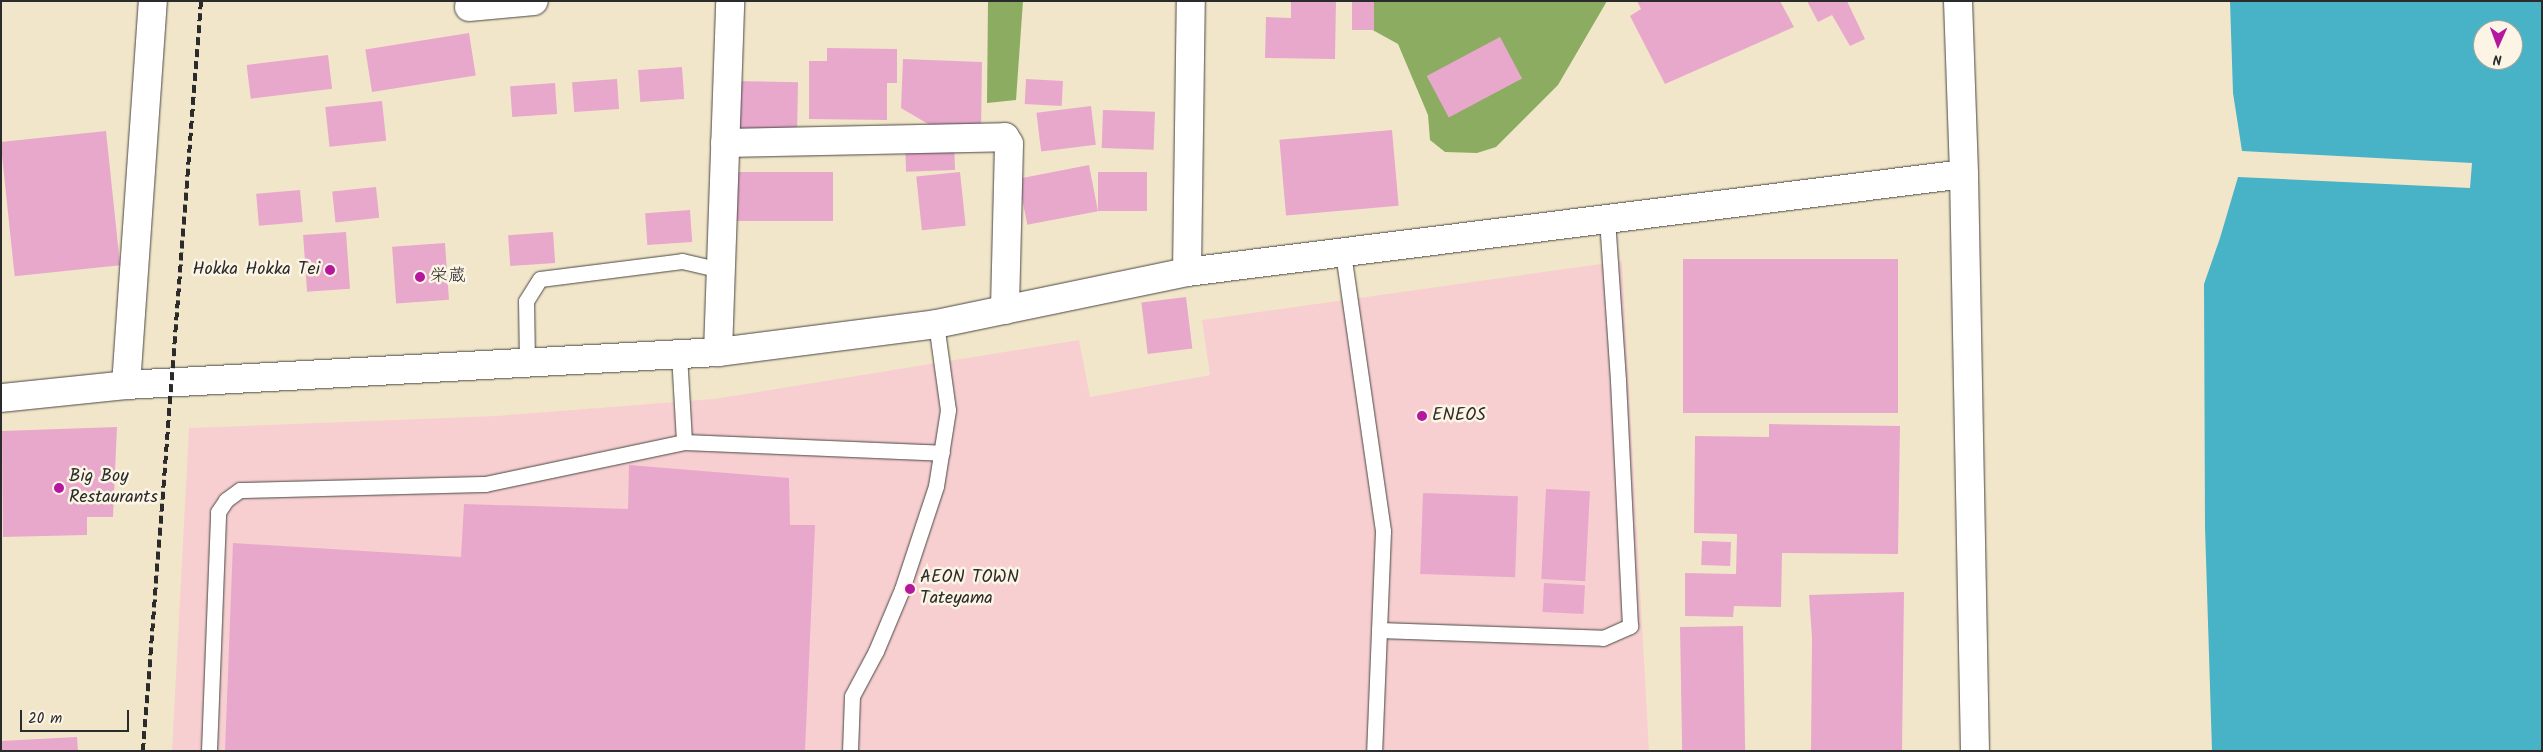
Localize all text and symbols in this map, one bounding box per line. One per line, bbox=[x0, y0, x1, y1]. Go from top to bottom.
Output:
north arrow bbox=[2473, 20, 2523, 70]
text: N bbox=[2493, 48, 2502, 70]
place label: Hokka Hokka Tei bbox=[192, 259, 320, 281]
marker: Hokka Hokka Tei bbox=[324, 264, 336, 276]
place label: 栄蔵 bbox=[430, 266, 466, 288]
marker: 栄蔵 bbox=[414, 271, 426, 283]
place label: ENEOS bbox=[1432, 405, 1486, 427]
marker: ENEOS bbox=[1416, 410, 1428, 422]
place label: Big Boy Restaurants bbox=[69, 467, 158, 509]
marker: Big Boy Restaurants bbox=[53, 482, 65, 494]
place label: AEON TOWN Tateyama bbox=[920, 568, 1019, 610]
marker: AEON TOWN Tateyama bbox=[904, 583, 916, 595]
scale bar bbox=[22, 700, 131, 732]
text: 20 m bbox=[28, 707, 62, 731]

